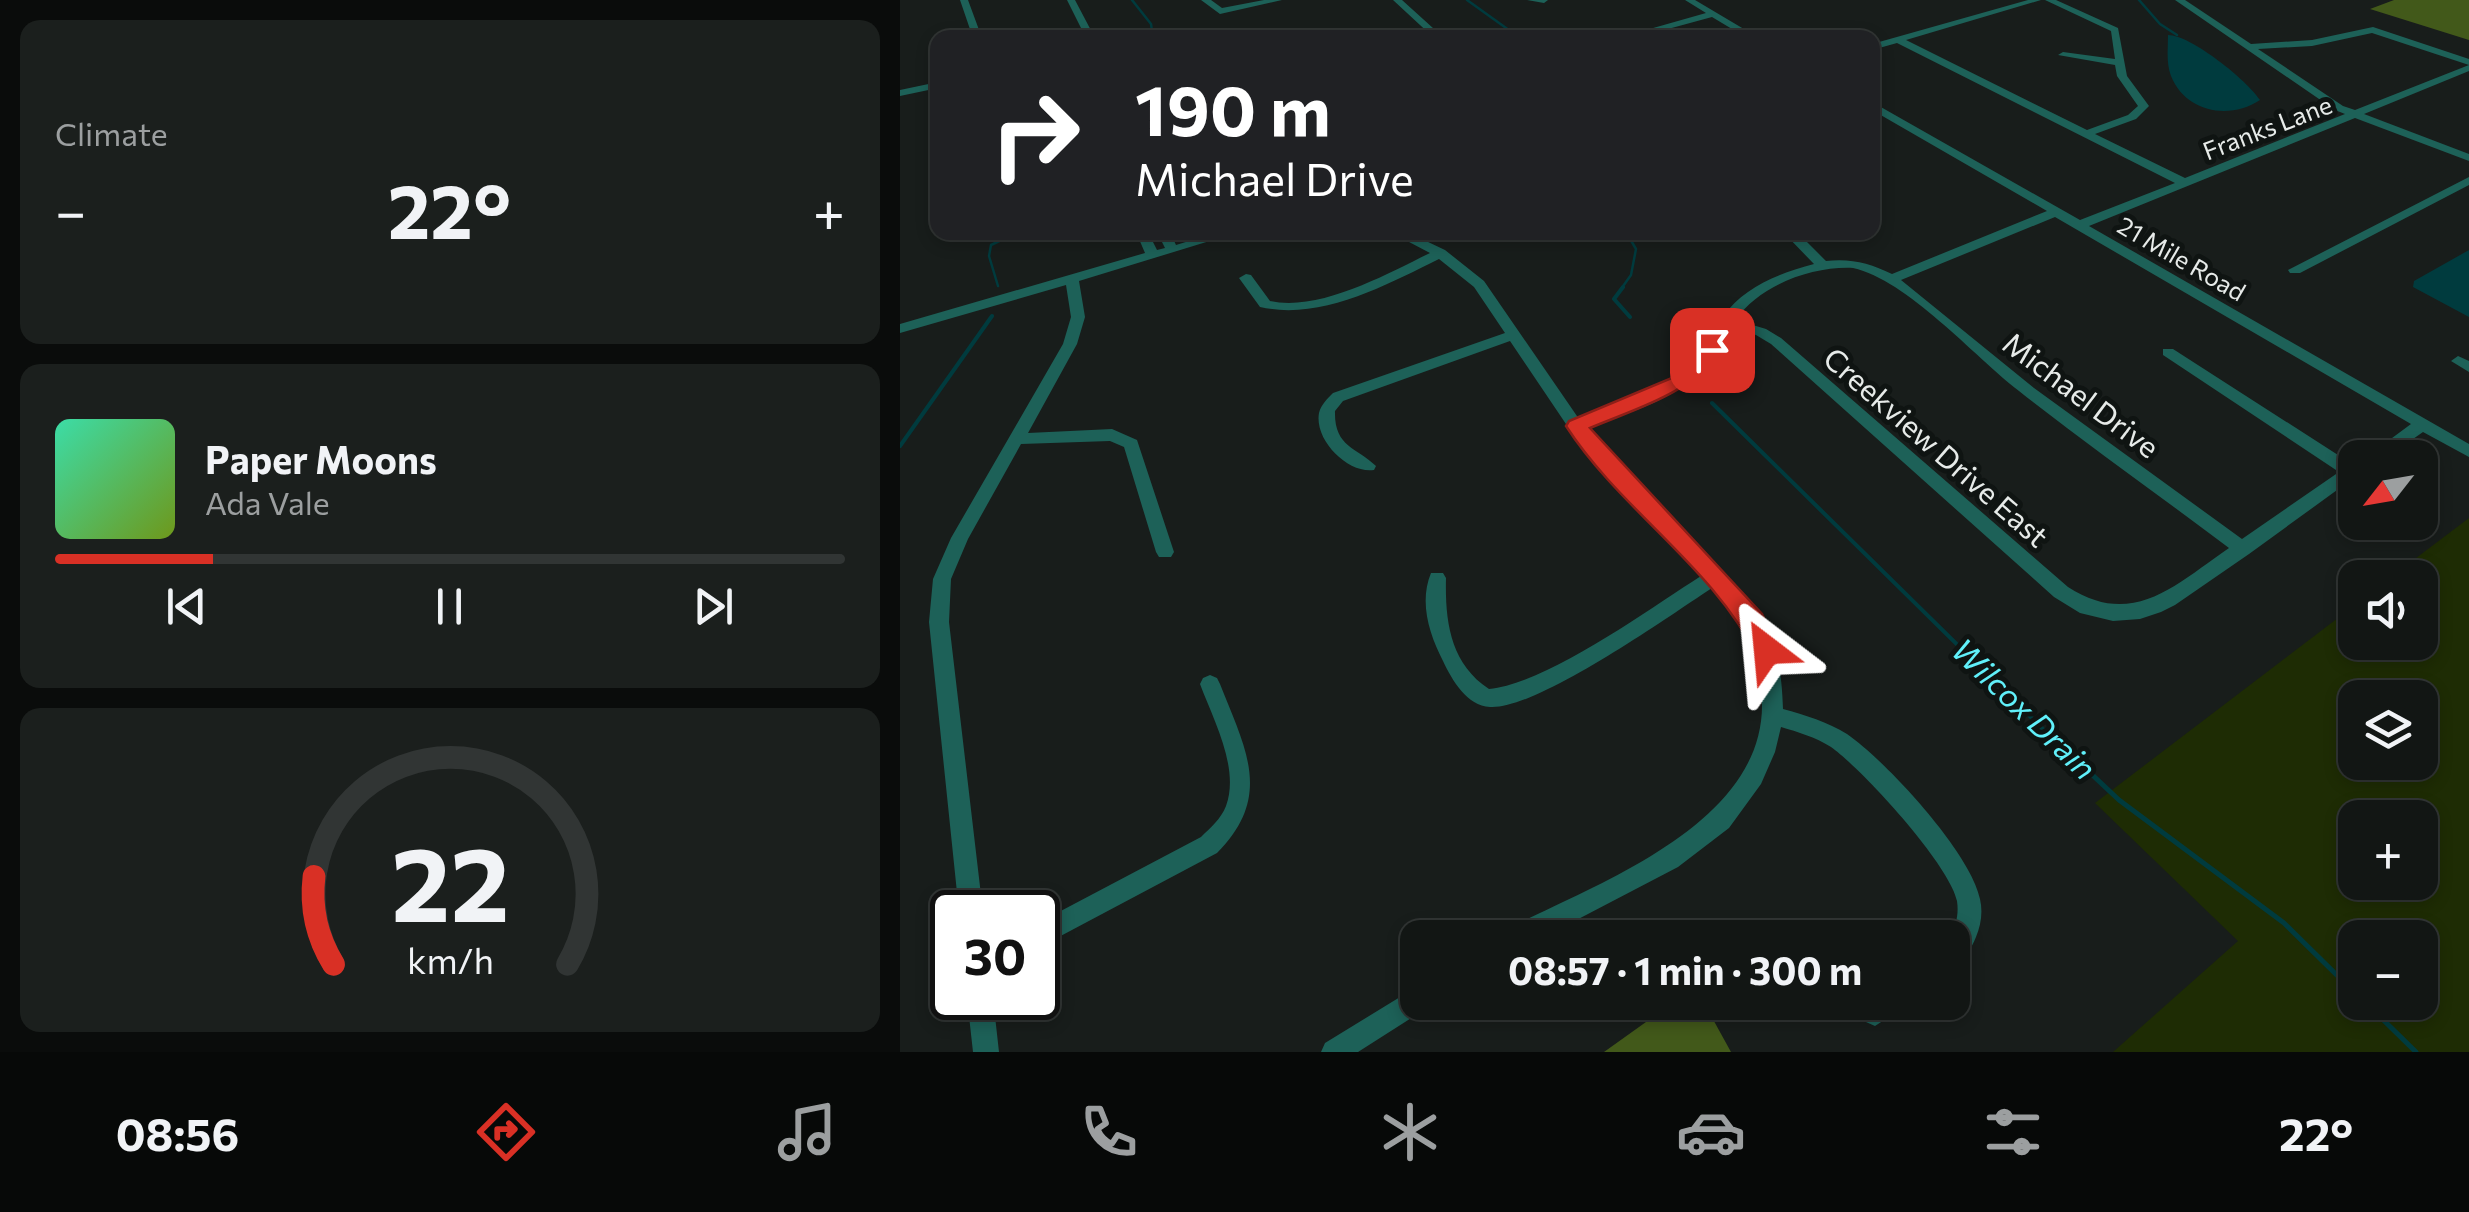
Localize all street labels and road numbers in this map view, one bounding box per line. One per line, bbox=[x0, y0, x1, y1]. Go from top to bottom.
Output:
street label: Franks Lane bbox=[2198, 89, 2336, 165]
street label: 21 Mile Road bbox=[2113, 209, 2251, 307]
street label: Michael Drive bbox=[1997, 323, 2167, 465]
street label: Creekview Drive East bbox=[1817, 338, 2057, 554]

